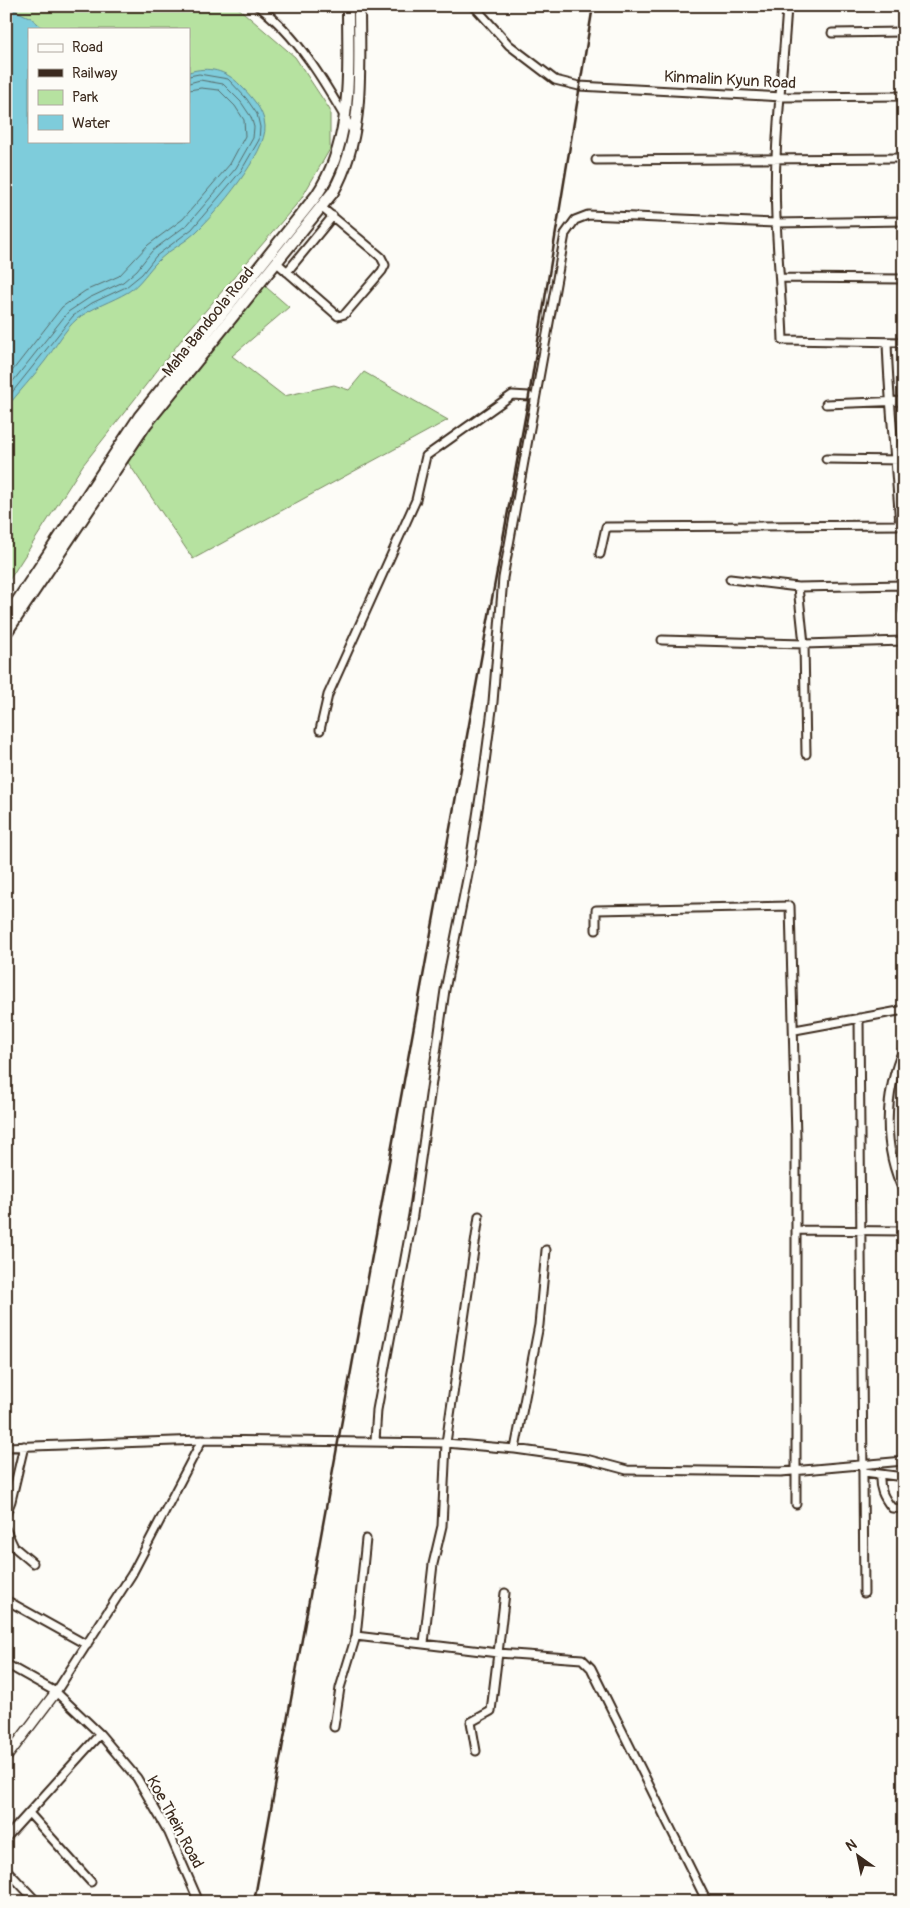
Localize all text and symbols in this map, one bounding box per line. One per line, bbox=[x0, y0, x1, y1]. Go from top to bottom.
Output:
legend bbox=[28, 28, 190, 142]
text: Road bbox=[72, 38, 103, 57]
text: Railway bbox=[72, 64, 118, 83]
street label: Kinmalin Kyun Road bbox=[663, 67, 797, 93]
text: Park bbox=[72, 88, 99, 107]
text: Water bbox=[72, 114, 111, 133]
street label: Maha Bandoola Road bbox=[158, 263, 258, 381]
street label: Koe Thein Road bbox=[142, 1772, 208, 1872]
north arrow bbox=[832, 1830, 882, 1880]
text: N bbox=[843, 1836, 860, 1855]

